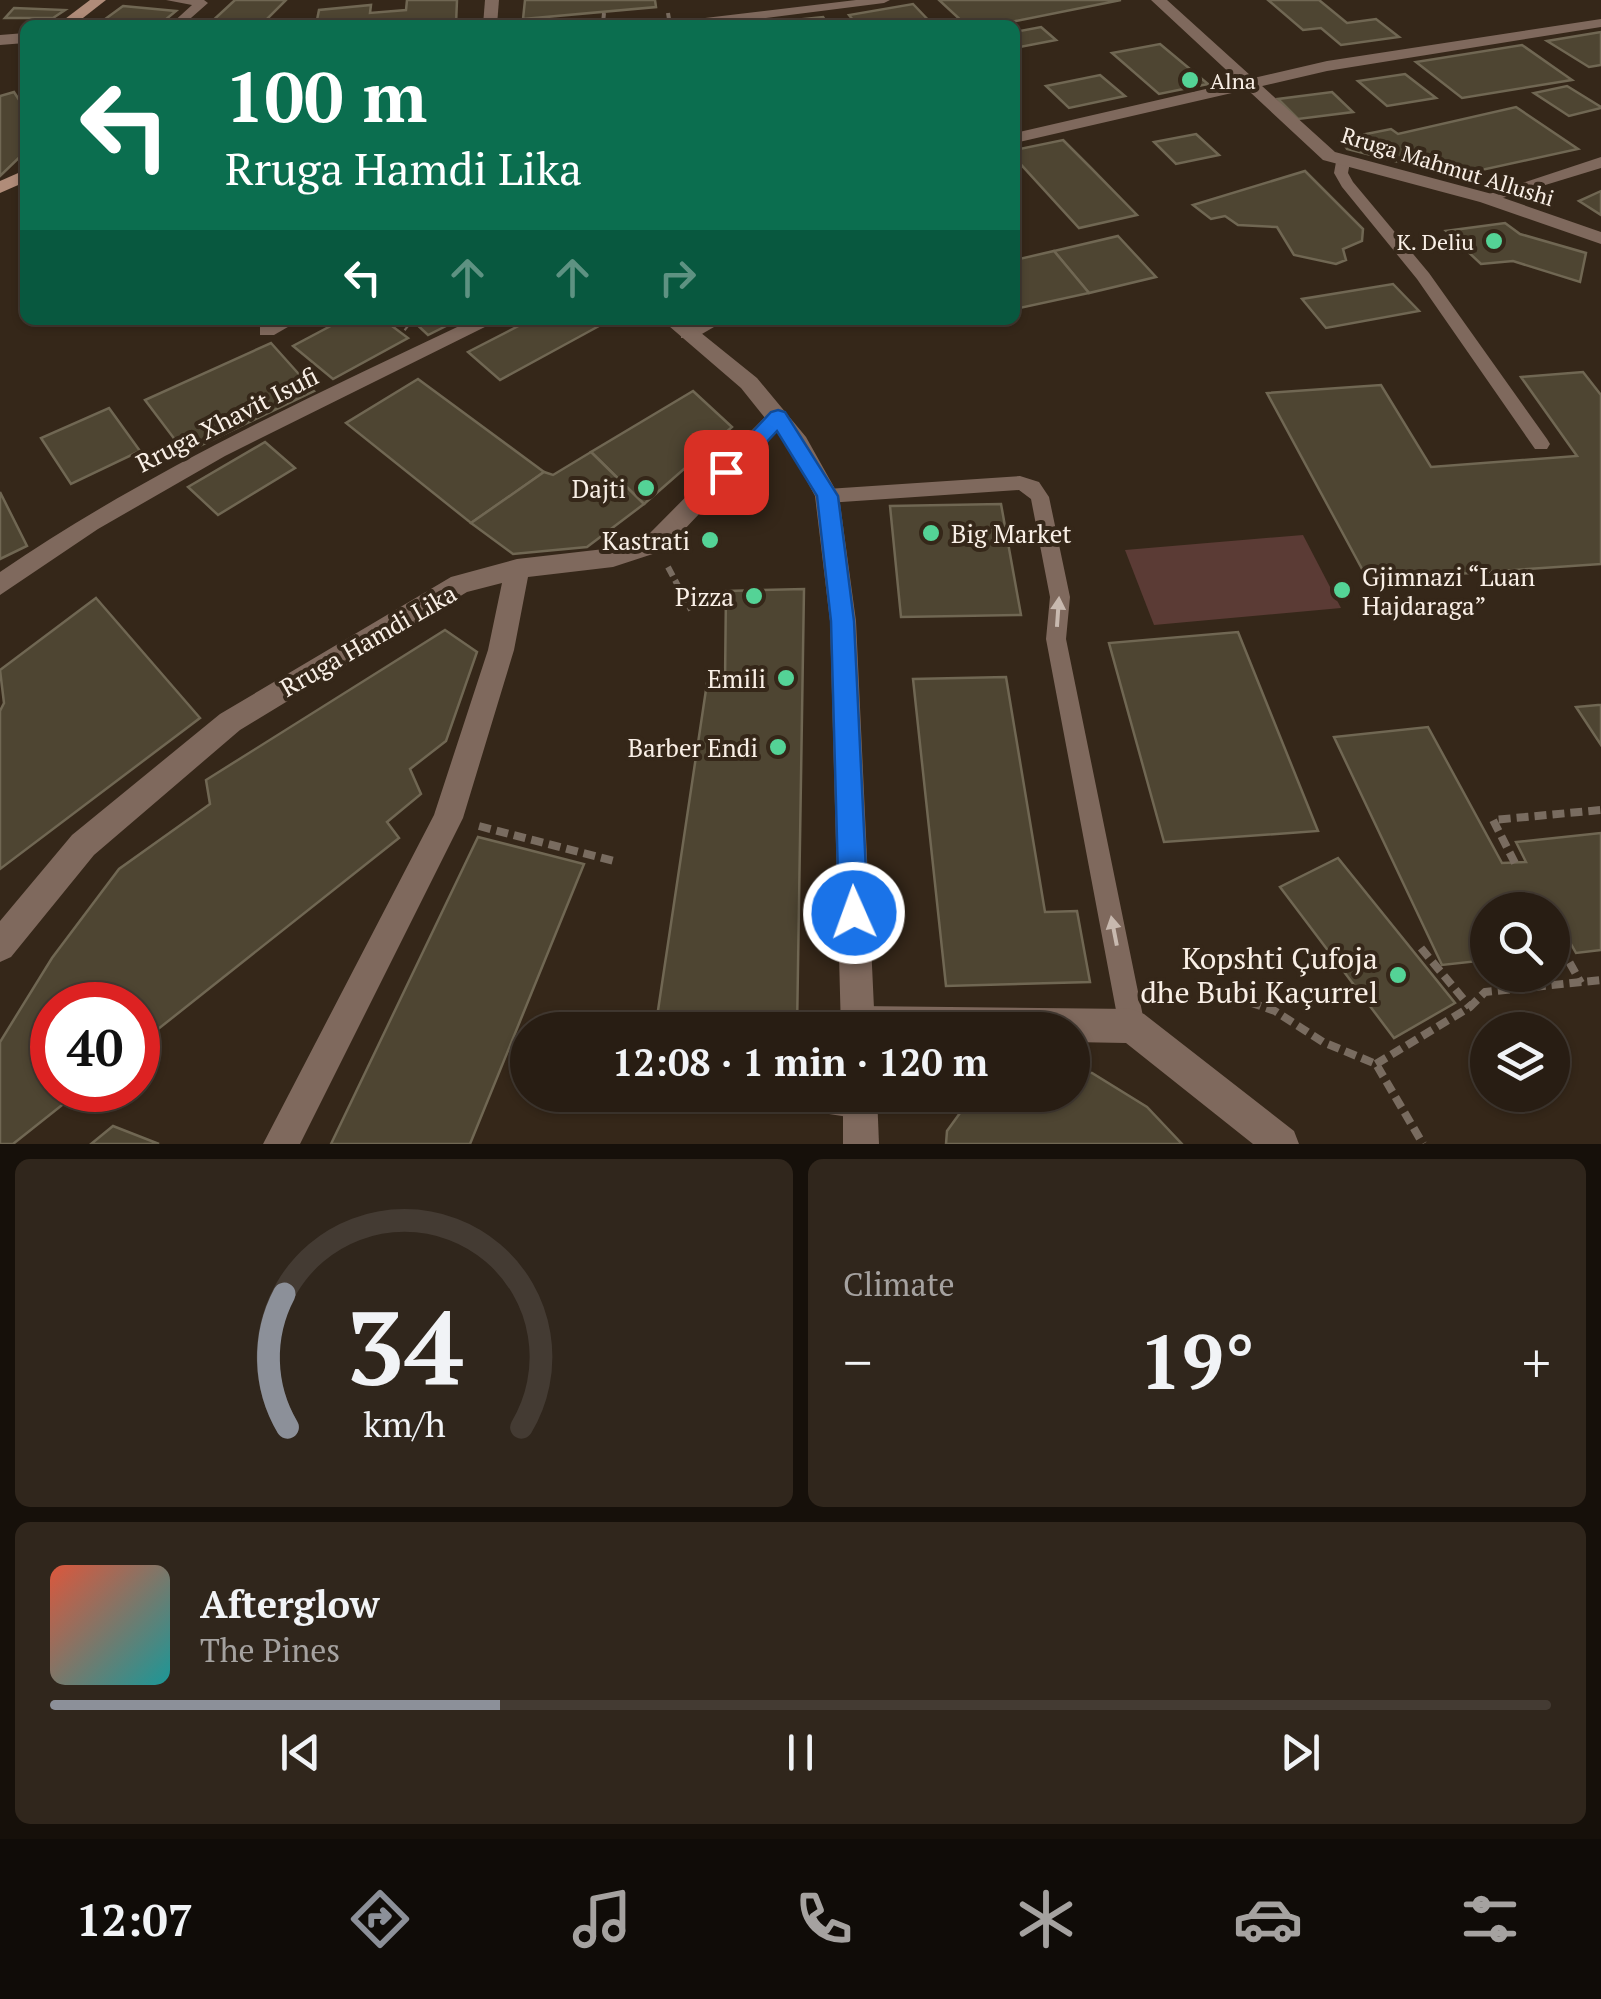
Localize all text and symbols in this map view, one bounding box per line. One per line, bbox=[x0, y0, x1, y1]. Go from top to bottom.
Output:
text: 100 m bbox=[225, 49, 427, 142]
icon: left bbox=[60, 60, 190, 190]
place label: Alna bbox=[1210, 66, 1256, 95]
marker: Alna bbox=[1179, 69, 1201, 91]
street label: Rruga Mahmut Allushi bbox=[1338, 120, 1558, 212]
text: Rruga Hamdi Lika bbox=[225, 138, 582, 198]
place label: K. Deliu bbox=[1397, 227, 1474, 256]
marker: K. Deliu bbox=[1483, 230, 1505, 252]
icon: left bbox=[335, 250, 390, 305]
icon: ahead bbox=[440, 250, 495, 305]
icon: ahead bbox=[545, 250, 600, 305]
icon: right bbox=[650, 250, 705, 305]
street label: Rruga Xhavit Isufi bbox=[130, 359, 324, 479]
pin bbox=[684, 430, 769, 515]
icon: arrive bbox=[699, 445, 754, 500]
place label: Dajti bbox=[572, 472, 626, 505]
marker: Dajti bbox=[635, 477, 657, 499]
place label: Big Market bbox=[951, 517, 1071, 550]
marker: Big Market bbox=[920, 522, 942, 544]
place label: Kastrati bbox=[602, 524, 690, 557]
marker: Kastrati bbox=[699, 529, 721, 551]
place label: Gjimnazi “Luan Hajdaraga” bbox=[1362, 560, 1535, 622]
street label: Rruga Hamdi Lika bbox=[274, 576, 462, 704]
marker: Gjimnazi “Luan Hajdaraga” bbox=[1331, 579, 1353, 601]
place label: Pizza bbox=[675, 580, 734, 613]
marker: Pizza bbox=[743, 585, 765, 607]
one-way arrow bbox=[1050, 595, 1066, 627]
place label: Emili bbox=[707, 662, 766, 695]
marker: Emili bbox=[775, 667, 797, 689]
place label: Barber Endi bbox=[628, 731, 758, 764]
marker: Barber Endi bbox=[767, 736, 789, 758]
position arrow bbox=[802, 861, 906, 965]
map controls bbox=[1470, 892, 1570, 1112]
button: search bbox=[1470, 892, 1570, 992]
one-way arrow bbox=[1105, 915, 1121, 946]
place label: Kopshti Çufoja dhe Bubi Kaçurrel bbox=[1140, 938, 1378, 1012]
marker: Kopshti Çufoja dhe Bubi Kaçurrel bbox=[1387, 964, 1409, 986]
speed limit sign: 40 bbox=[30, 982, 160, 1112]
button: layers bbox=[1470, 1012, 1570, 1112]
text: 12:08 · 1 min · 120 m bbox=[612, 1037, 988, 1087]
text: Climate bbox=[843, 1263, 955, 1305]
text: 34 bbox=[345, 1277, 463, 1415]
text: 19° bbox=[1139, 1311, 1255, 1410]
text: − bbox=[843, 1325, 872, 1398]
text: + bbox=[1522, 1325, 1551, 1398]
text: km/h bbox=[363, 1400, 445, 1447]
text: Afterglow bbox=[200, 1579, 380, 1629]
text: The Pines bbox=[200, 1629, 340, 1671]
icon: previous bbox=[273, 1725, 328, 1780]
icon: pause bbox=[773, 1725, 828, 1780]
icon: next bbox=[1273, 1725, 1328, 1780]
icon: directions bbox=[345, 1884, 415, 1954]
icon: music bbox=[567, 1884, 637, 1954]
icon: phone bbox=[789, 1884, 859, 1954]
icon: climate bbox=[1011, 1884, 1081, 1954]
icon: car bbox=[1233, 1884, 1303, 1954]
icon: filters bbox=[1455, 1884, 1525, 1954]
text: 12:07 bbox=[76, 1889, 193, 1949]

